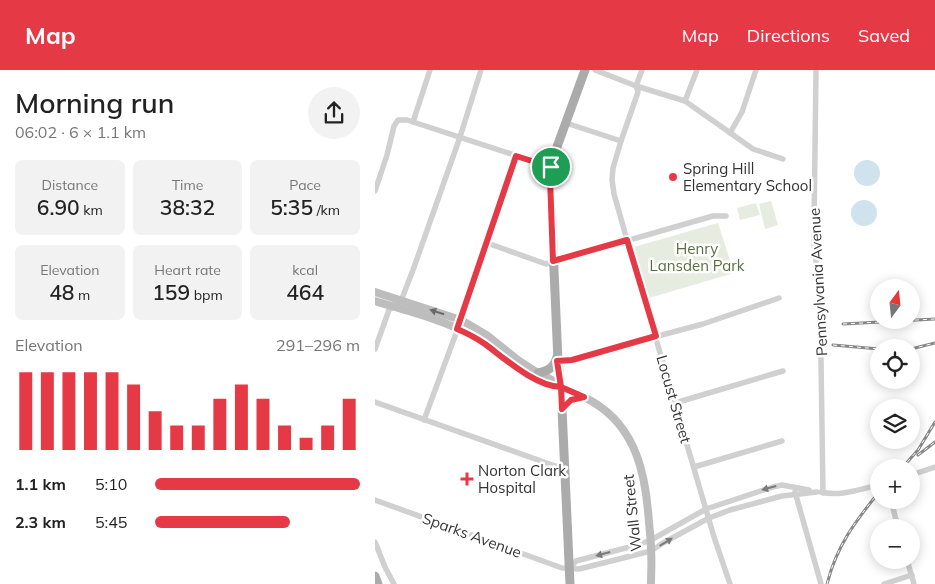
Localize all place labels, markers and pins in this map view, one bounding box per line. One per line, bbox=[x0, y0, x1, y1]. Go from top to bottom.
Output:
pin bbox=[530, 146, 572, 188]
place label: Spring Hill Elementary School bbox=[683, 159, 812, 195]
marker: Spring Hill Elementary School bbox=[667, 171, 679, 183]
place label: Norton Clark Hospital bbox=[478, 461, 566, 497]
marker: Norton Clark Hospital bbox=[460, 472, 474, 486]

